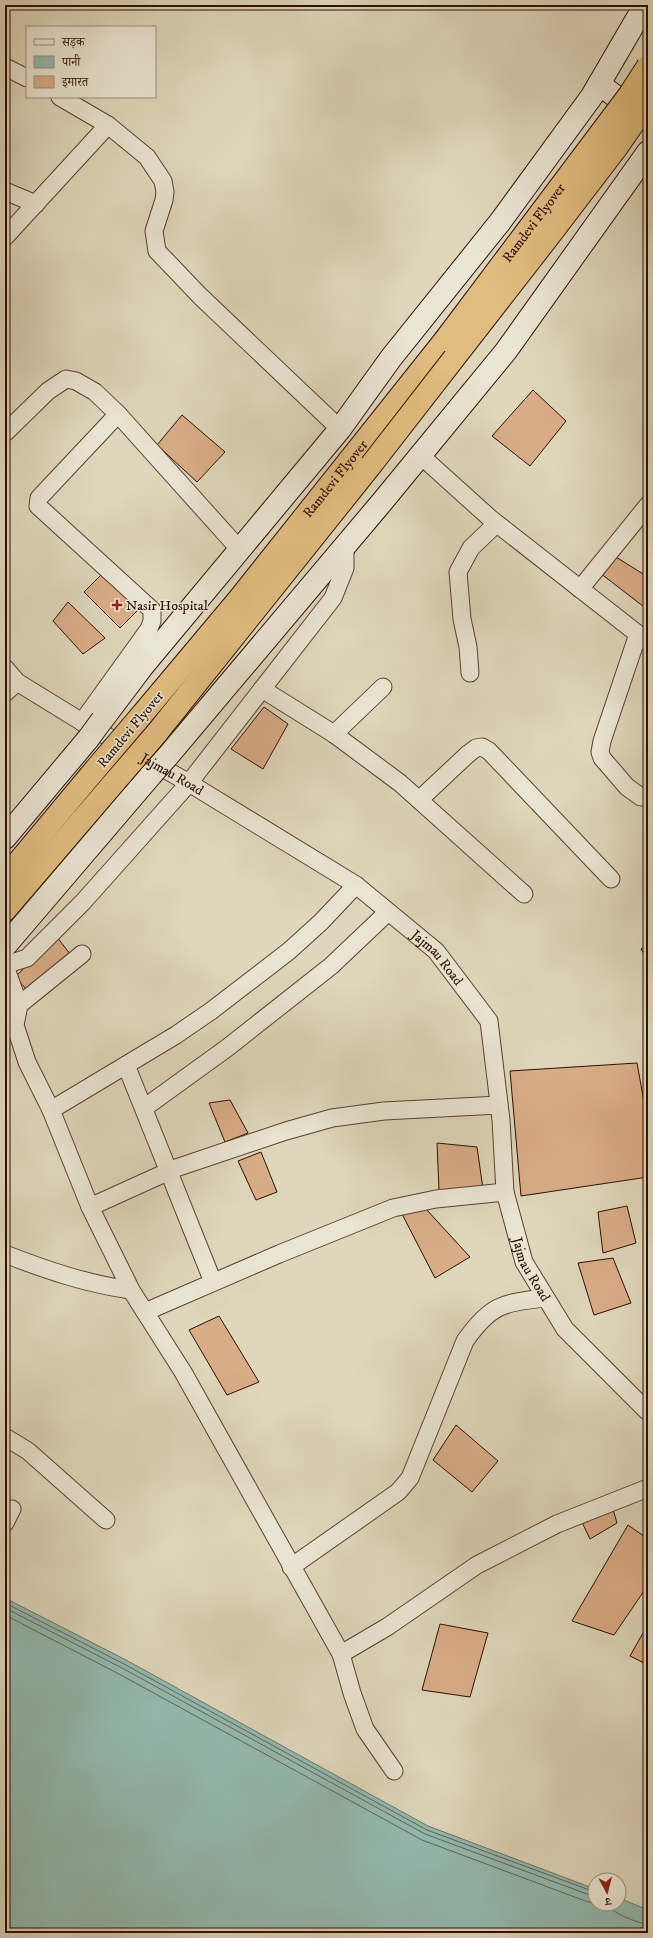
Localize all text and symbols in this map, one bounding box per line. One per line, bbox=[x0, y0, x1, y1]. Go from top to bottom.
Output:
legend bbox=[26, 26, 156, 98]
text: सड़क bbox=[61, 35, 86, 50]
text: पानी bbox=[61, 54, 81, 70]
text: इमारत bbox=[61, 75, 89, 90]
street label: Ramdevi Flyover bbox=[499, 179, 570, 266]
street label: Ramdevi Flyover bbox=[299, 436, 373, 522]
place label: Nasir Hospital bbox=[126, 597, 209, 615]
marker: Nasir Hospital bbox=[111, 599, 123, 611]
street label: Ramdevi Flyover bbox=[94, 687, 169, 772]
street label: Jajmau Road bbox=[136, 748, 207, 800]
street label: Jajmau Road bbox=[406, 925, 467, 989]
street label: Jajmau Road bbox=[507, 1233, 554, 1305]
north arrow bbox=[587, 1872, 627, 1912]
text: उ bbox=[603, 1894, 613, 1908]

